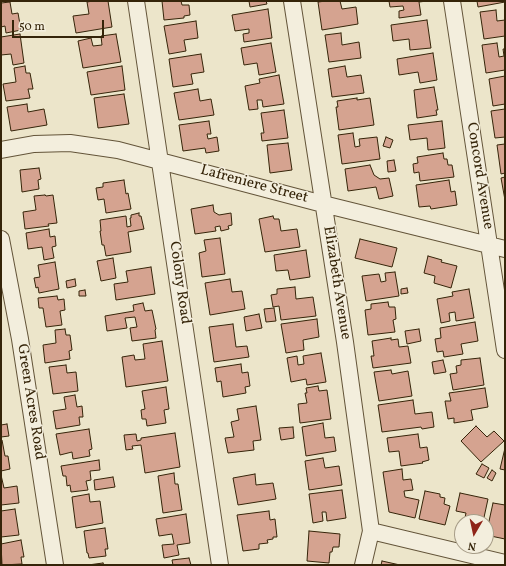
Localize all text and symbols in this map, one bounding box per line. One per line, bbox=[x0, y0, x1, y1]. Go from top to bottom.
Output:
scale bar bbox=[14, 12, 106, 38]
text: 50 m bbox=[19, 19, 45, 35]
street label: Concord Avenue bbox=[462, 121, 496, 231]
street label: Lafreniere Street bbox=[198, 162, 310, 208]
street label: Elizabeth Avenue bbox=[318, 225, 354, 341]
street label: Colony Road bbox=[164, 240, 194, 326]
street label: Green Acres Road bbox=[12, 343, 48, 461]
north arrow bbox=[454, 514, 494, 554]
text: N bbox=[467, 537, 477, 553]

